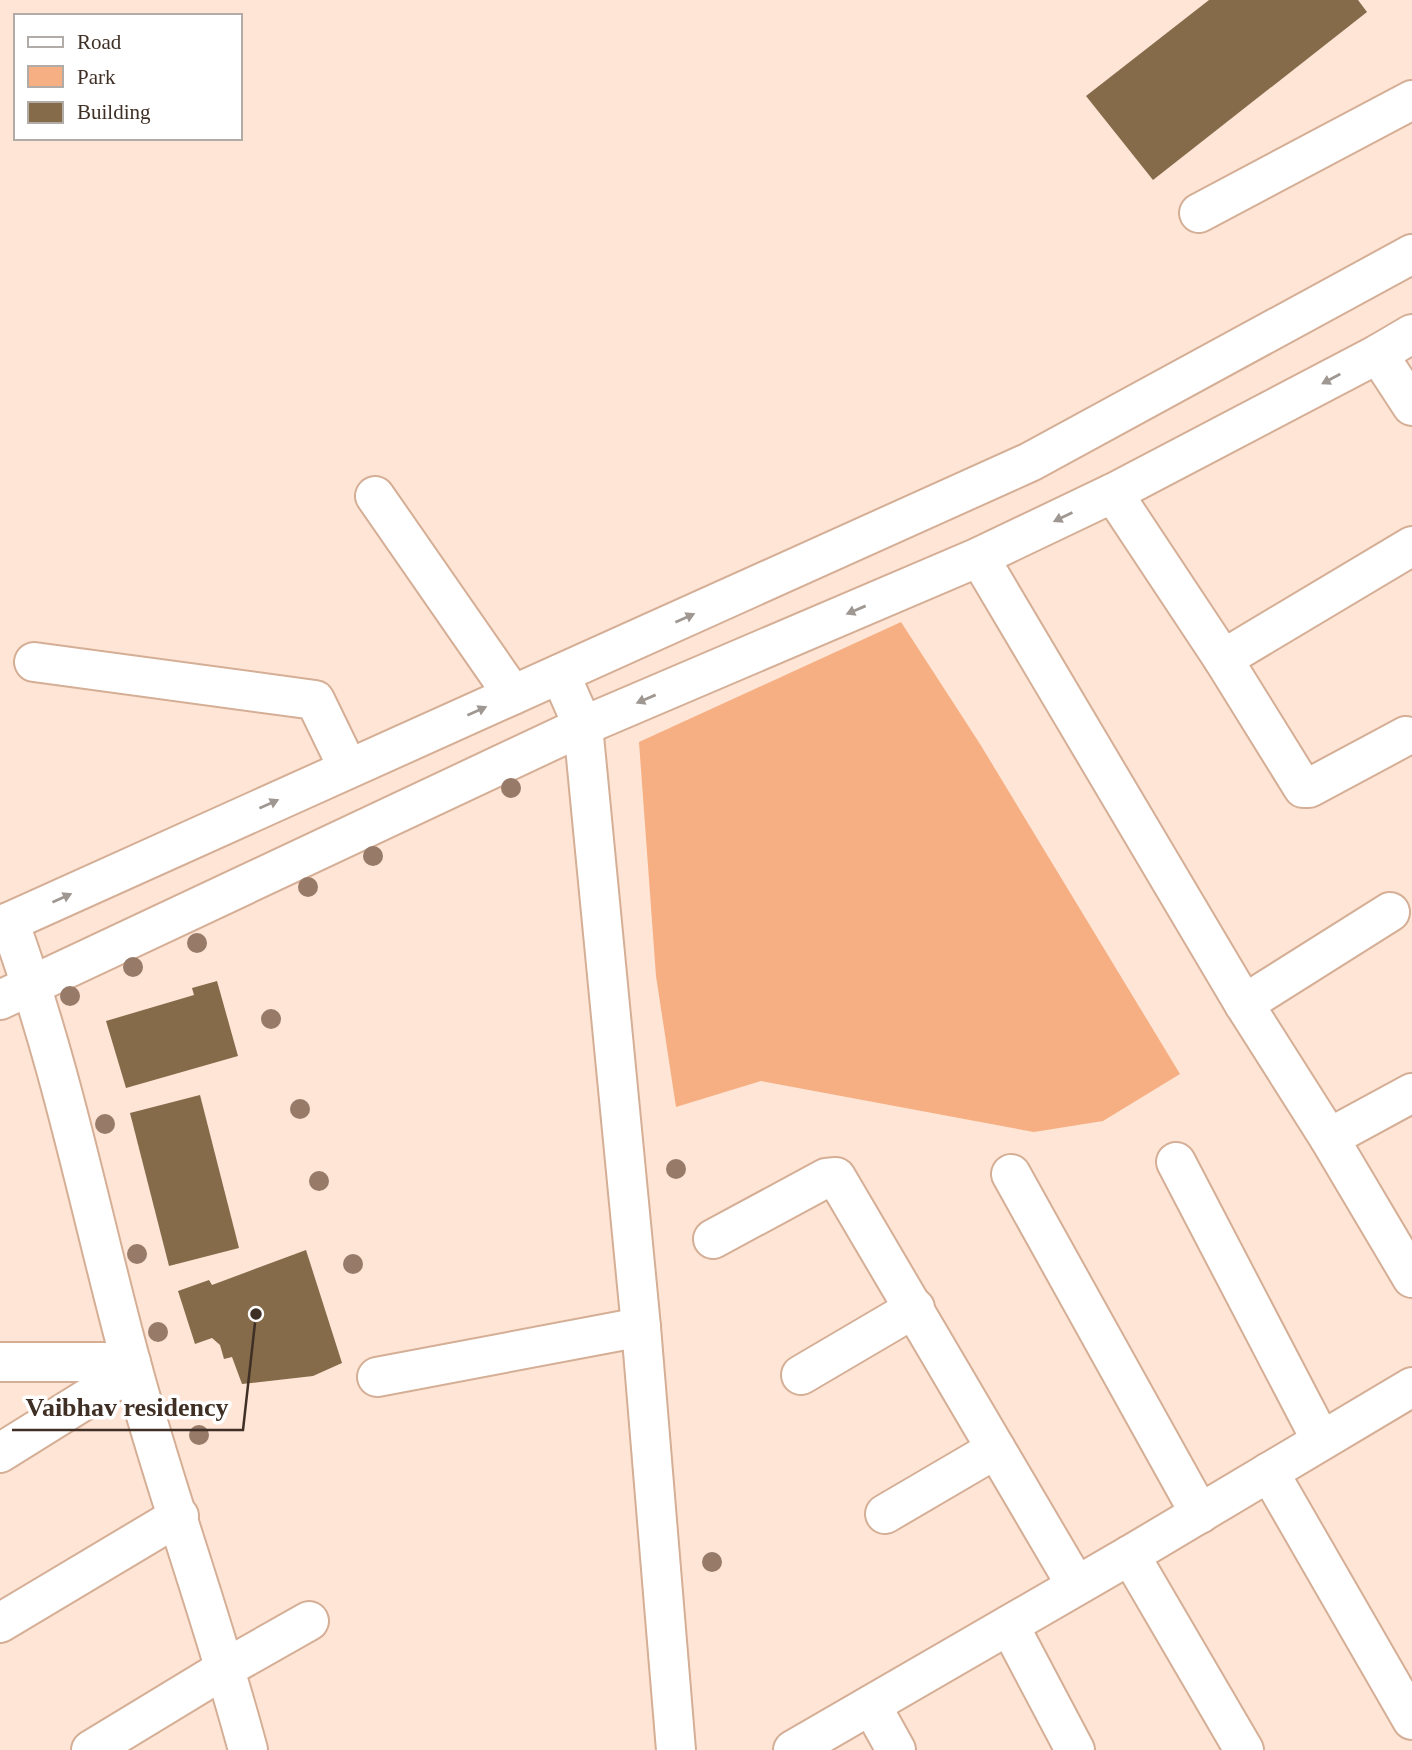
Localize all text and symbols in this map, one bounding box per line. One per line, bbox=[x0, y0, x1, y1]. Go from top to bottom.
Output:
legend bbox=[14, 14, 242, 140]
text: Road bbox=[77, 30, 122, 54]
text: Park bbox=[77, 65, 116, 89]
text: Building bbox=[77, 100, 151, 124]
one-way arrow bbox=[1321, 373, 1341, 384]
one-way arrow bbox=[1053, 511, 1073, 522]
one-way arrow bbox=[845, 604, 866, 615]
one-way arrow bbox=[674, 612, 695, 623]
one-way arrow bbox=[636, 694, 657, 705]
one-way arrow bbox=[467, 705, 487, 717]
one-way arrow bbox=[259, 798, 279, 810]
one-way arrow bbox=[52, 892, 72, 904]
callout: Vaibhav residency bbox=[12, 1383, 243, 1430]
text: Vaibhav residency bbox=[26, 1393, 229, 1422]

